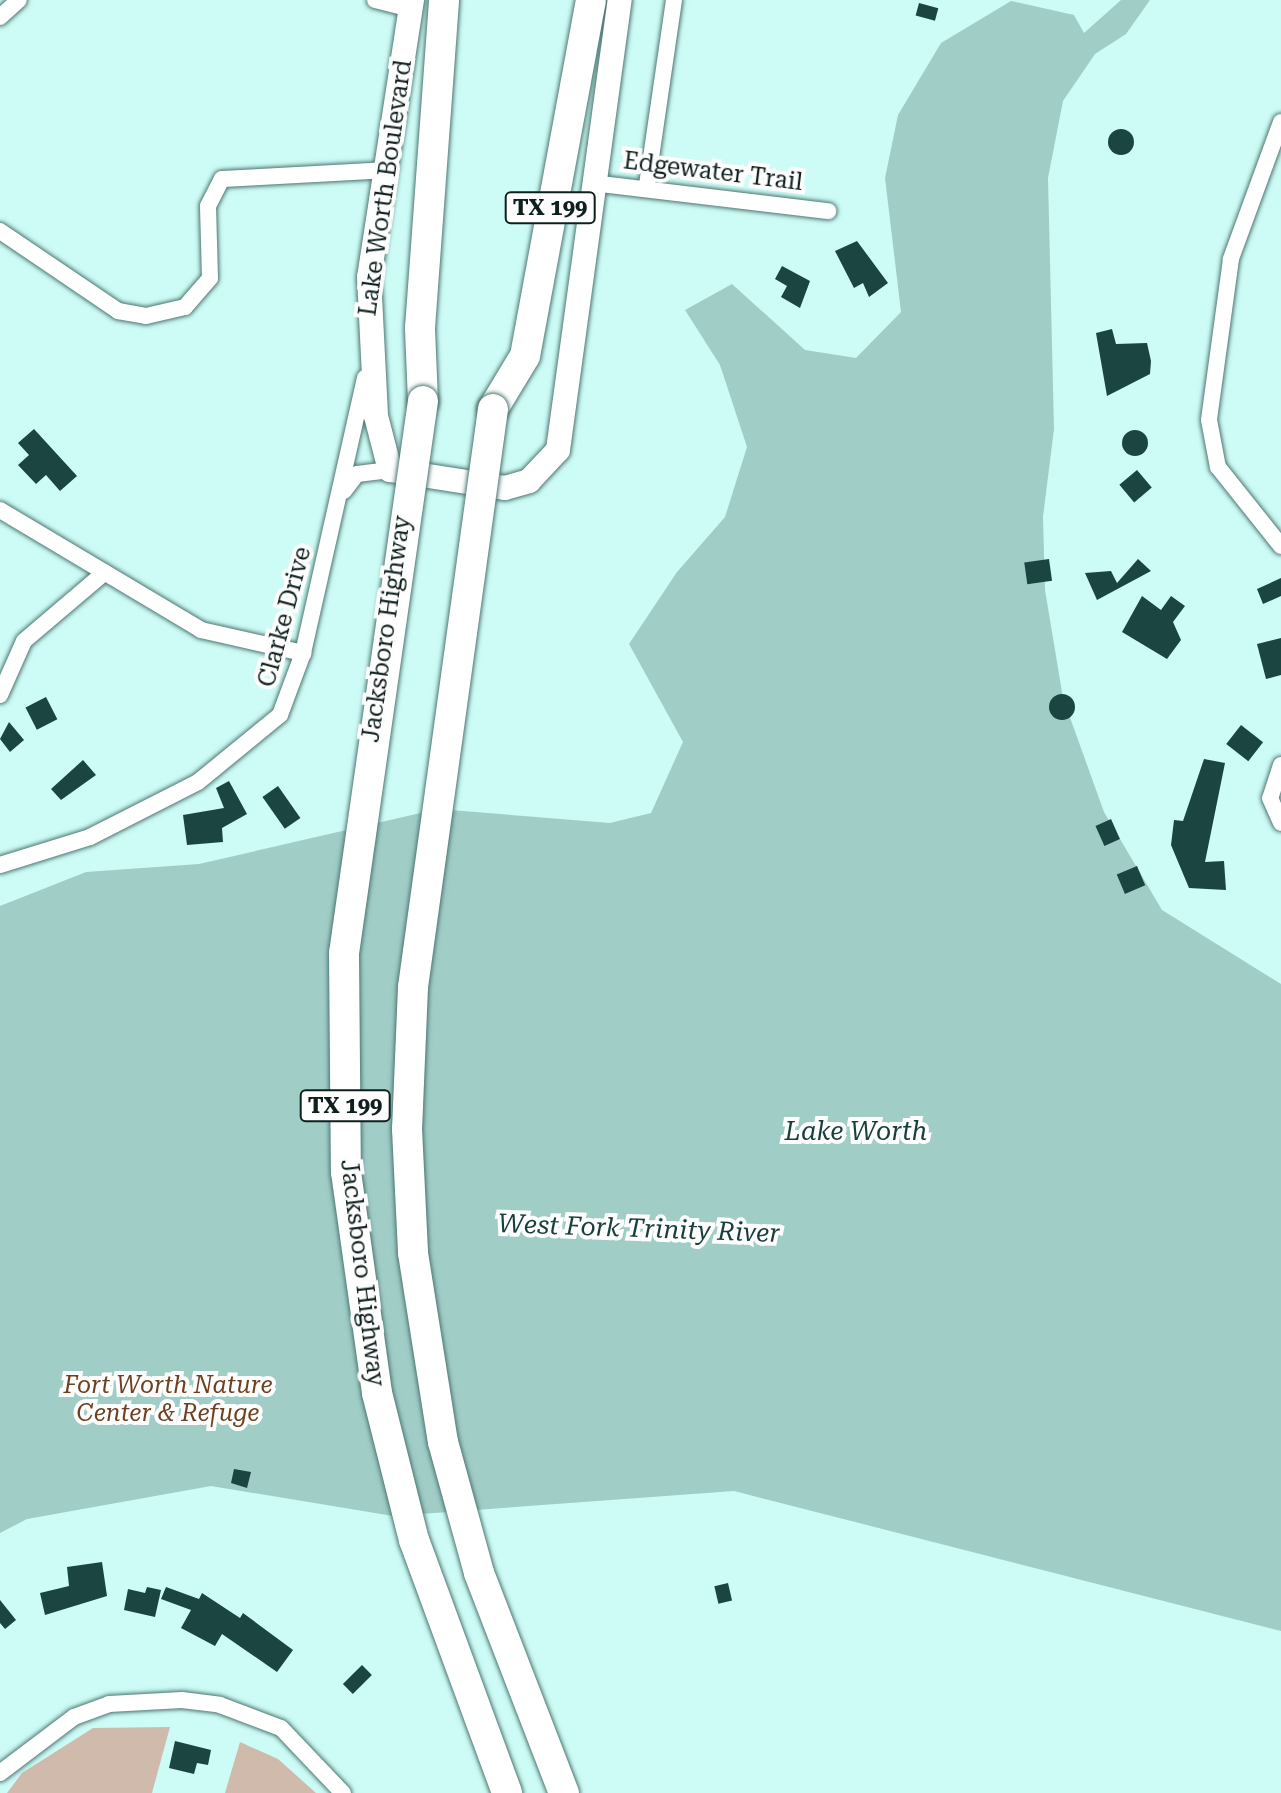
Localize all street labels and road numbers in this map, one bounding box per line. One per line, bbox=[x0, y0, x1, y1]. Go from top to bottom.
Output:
street label: Lake Worth Boulevard bbox=[354, 58, 418, 318]
street label: Edgewater Trail bbox=[622, 147, 804, 197]
road number: TX 199 bbox=[504, 190, 596, 226]
street label: Jacksboro Highway bbox=[357, 514, 417, 744]
street label: Clarke Drive bbox=[252, 544, 318, 690]
road number: TX 199 bbox=[299, 1088, 391, 1124]
street label: Jacksboro Highway bbox=[334, 1158, 390, 1388]

